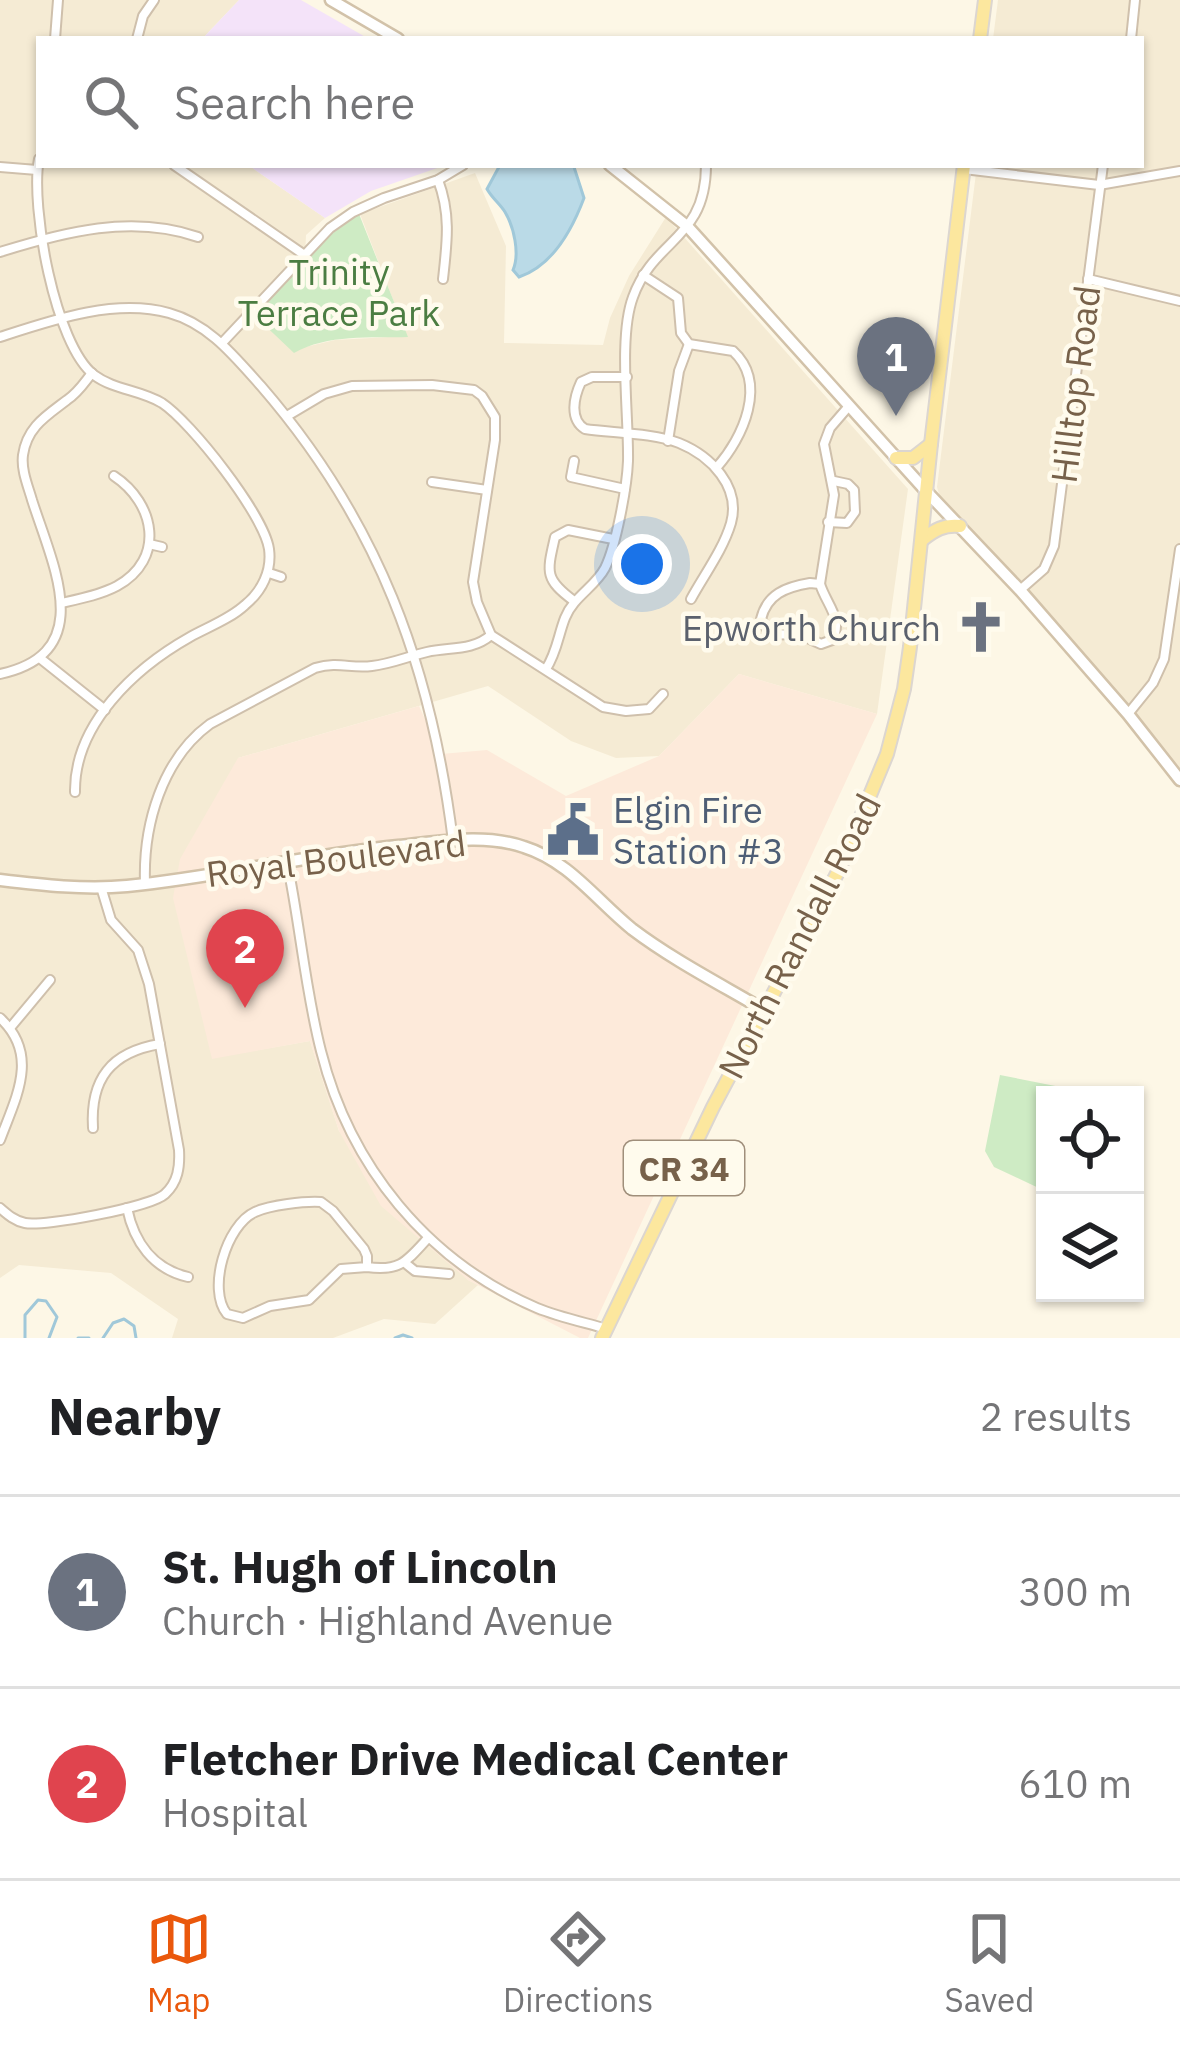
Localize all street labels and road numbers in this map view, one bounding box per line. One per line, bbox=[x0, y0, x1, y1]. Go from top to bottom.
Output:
street label: Hilltop Road bbox=[1040, 283, 1110, 485]
street label: North Randall Road bbox=[707, 786, 891, 1086]
street label: Royal Boulevard bbox=[203, 819, 469, 897]
road number: CR 34 bbox=[624, 1141, 744, 1195]

